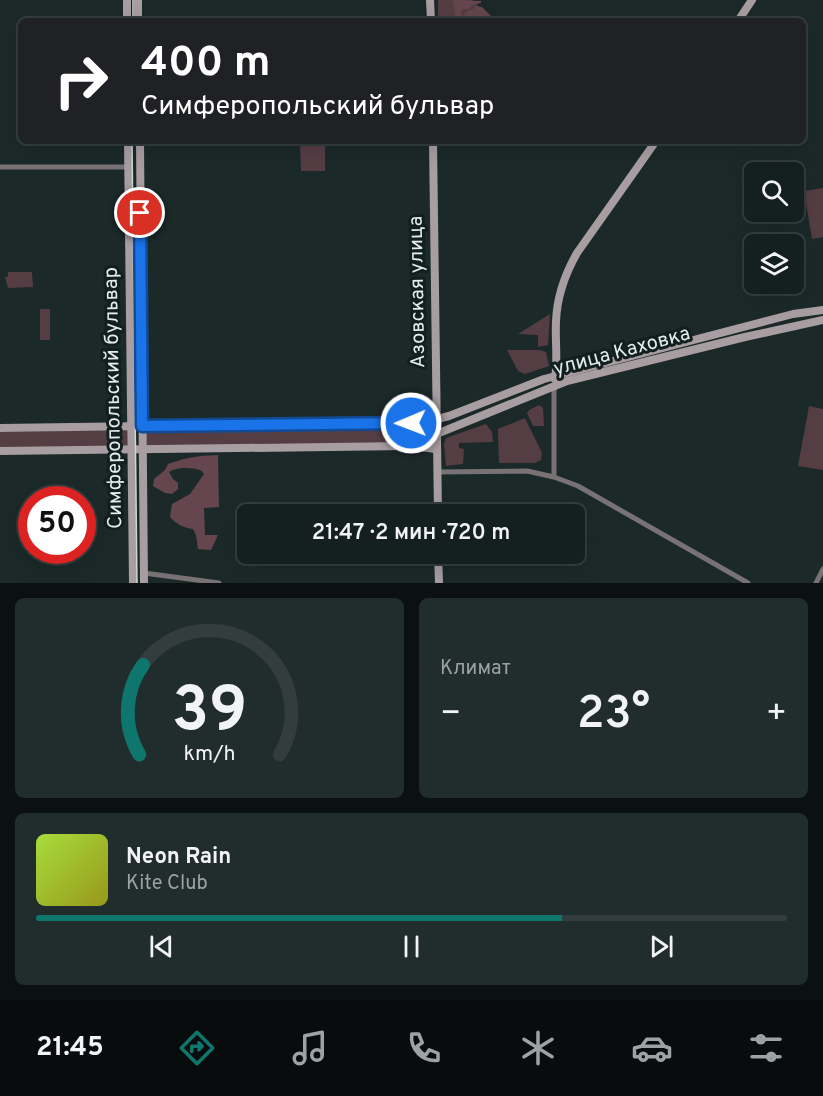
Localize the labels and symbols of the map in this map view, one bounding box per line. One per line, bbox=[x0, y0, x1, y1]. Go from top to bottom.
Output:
pin bbox=[114, 187, 165, 238]
street label: Азовская улица bbox=[404, 216, 432, 368]
street label: Симферопольский бульвар bbox=[99, 267, 129, 529]
street label: улица Каховка bbox=[551, 321, 693, 383]
position arrow bbox=[379, 391, 443, 455]
speed limit sign: 50 bbox=[18, 486, 96, 564]

